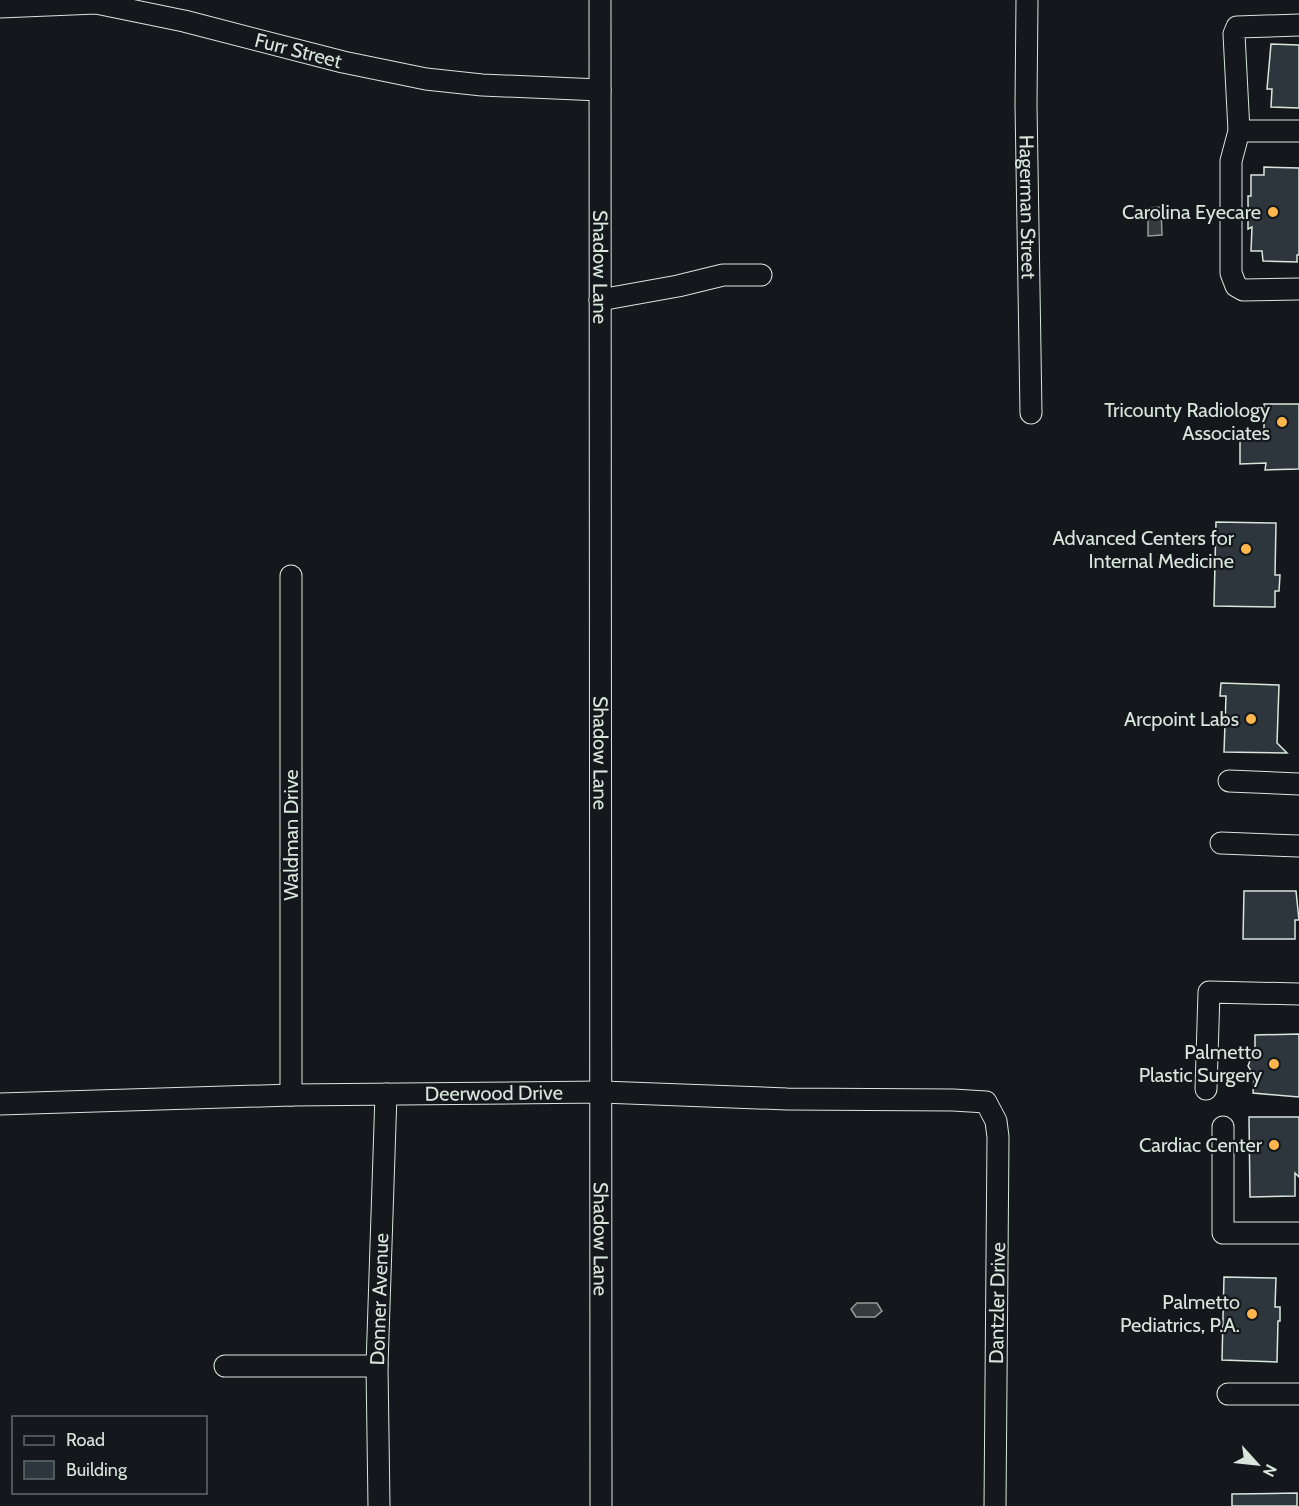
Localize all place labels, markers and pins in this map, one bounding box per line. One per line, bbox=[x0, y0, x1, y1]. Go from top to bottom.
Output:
place label: Carolina Eyecare bbox=[1122, 200, 1261, 224]
marker: Carolina Eyecare bbox=[1266, 205, 1280, 219]
place label: Tricounty Radiology Associates bbox=[1104, 398, 1270, 445]
marker: Tricounty Radiology Associates bbox=[1275, 415, 1289, 429]
place label: Advanced Centers for Internal Medicine bbox=[1052, 526, 1235, 573]
marker: Advanced Centers for Internal Medicine bbox=[1239, 542, 1253, 556]
place label: Arcpoint Labs bbox=[1124, 707, 1239, 731]
marker: Arcpoint Labs bbox=[1244, 712, 1258, 726]
place label: Palmetto Plastic Surgery bbox=[1139, 1040, 1262, 1087]
marker: Palmetto Plastic Surgery bbox=[1267, 1057, 1281, 1071]
place label: Cardiac Center bbox=[1139, 1133, 1263, 1157]
marker: Cardiac Center bbox=[1267, 1138, 1281, 1152]
place label: Palmetto Pediatrics, P.A. bbox=[1120, 1290, 1240, 1337]
marker: Palmetto Pediatrics, P.A. bbox=[1245, 1307, 1259, 1321]

